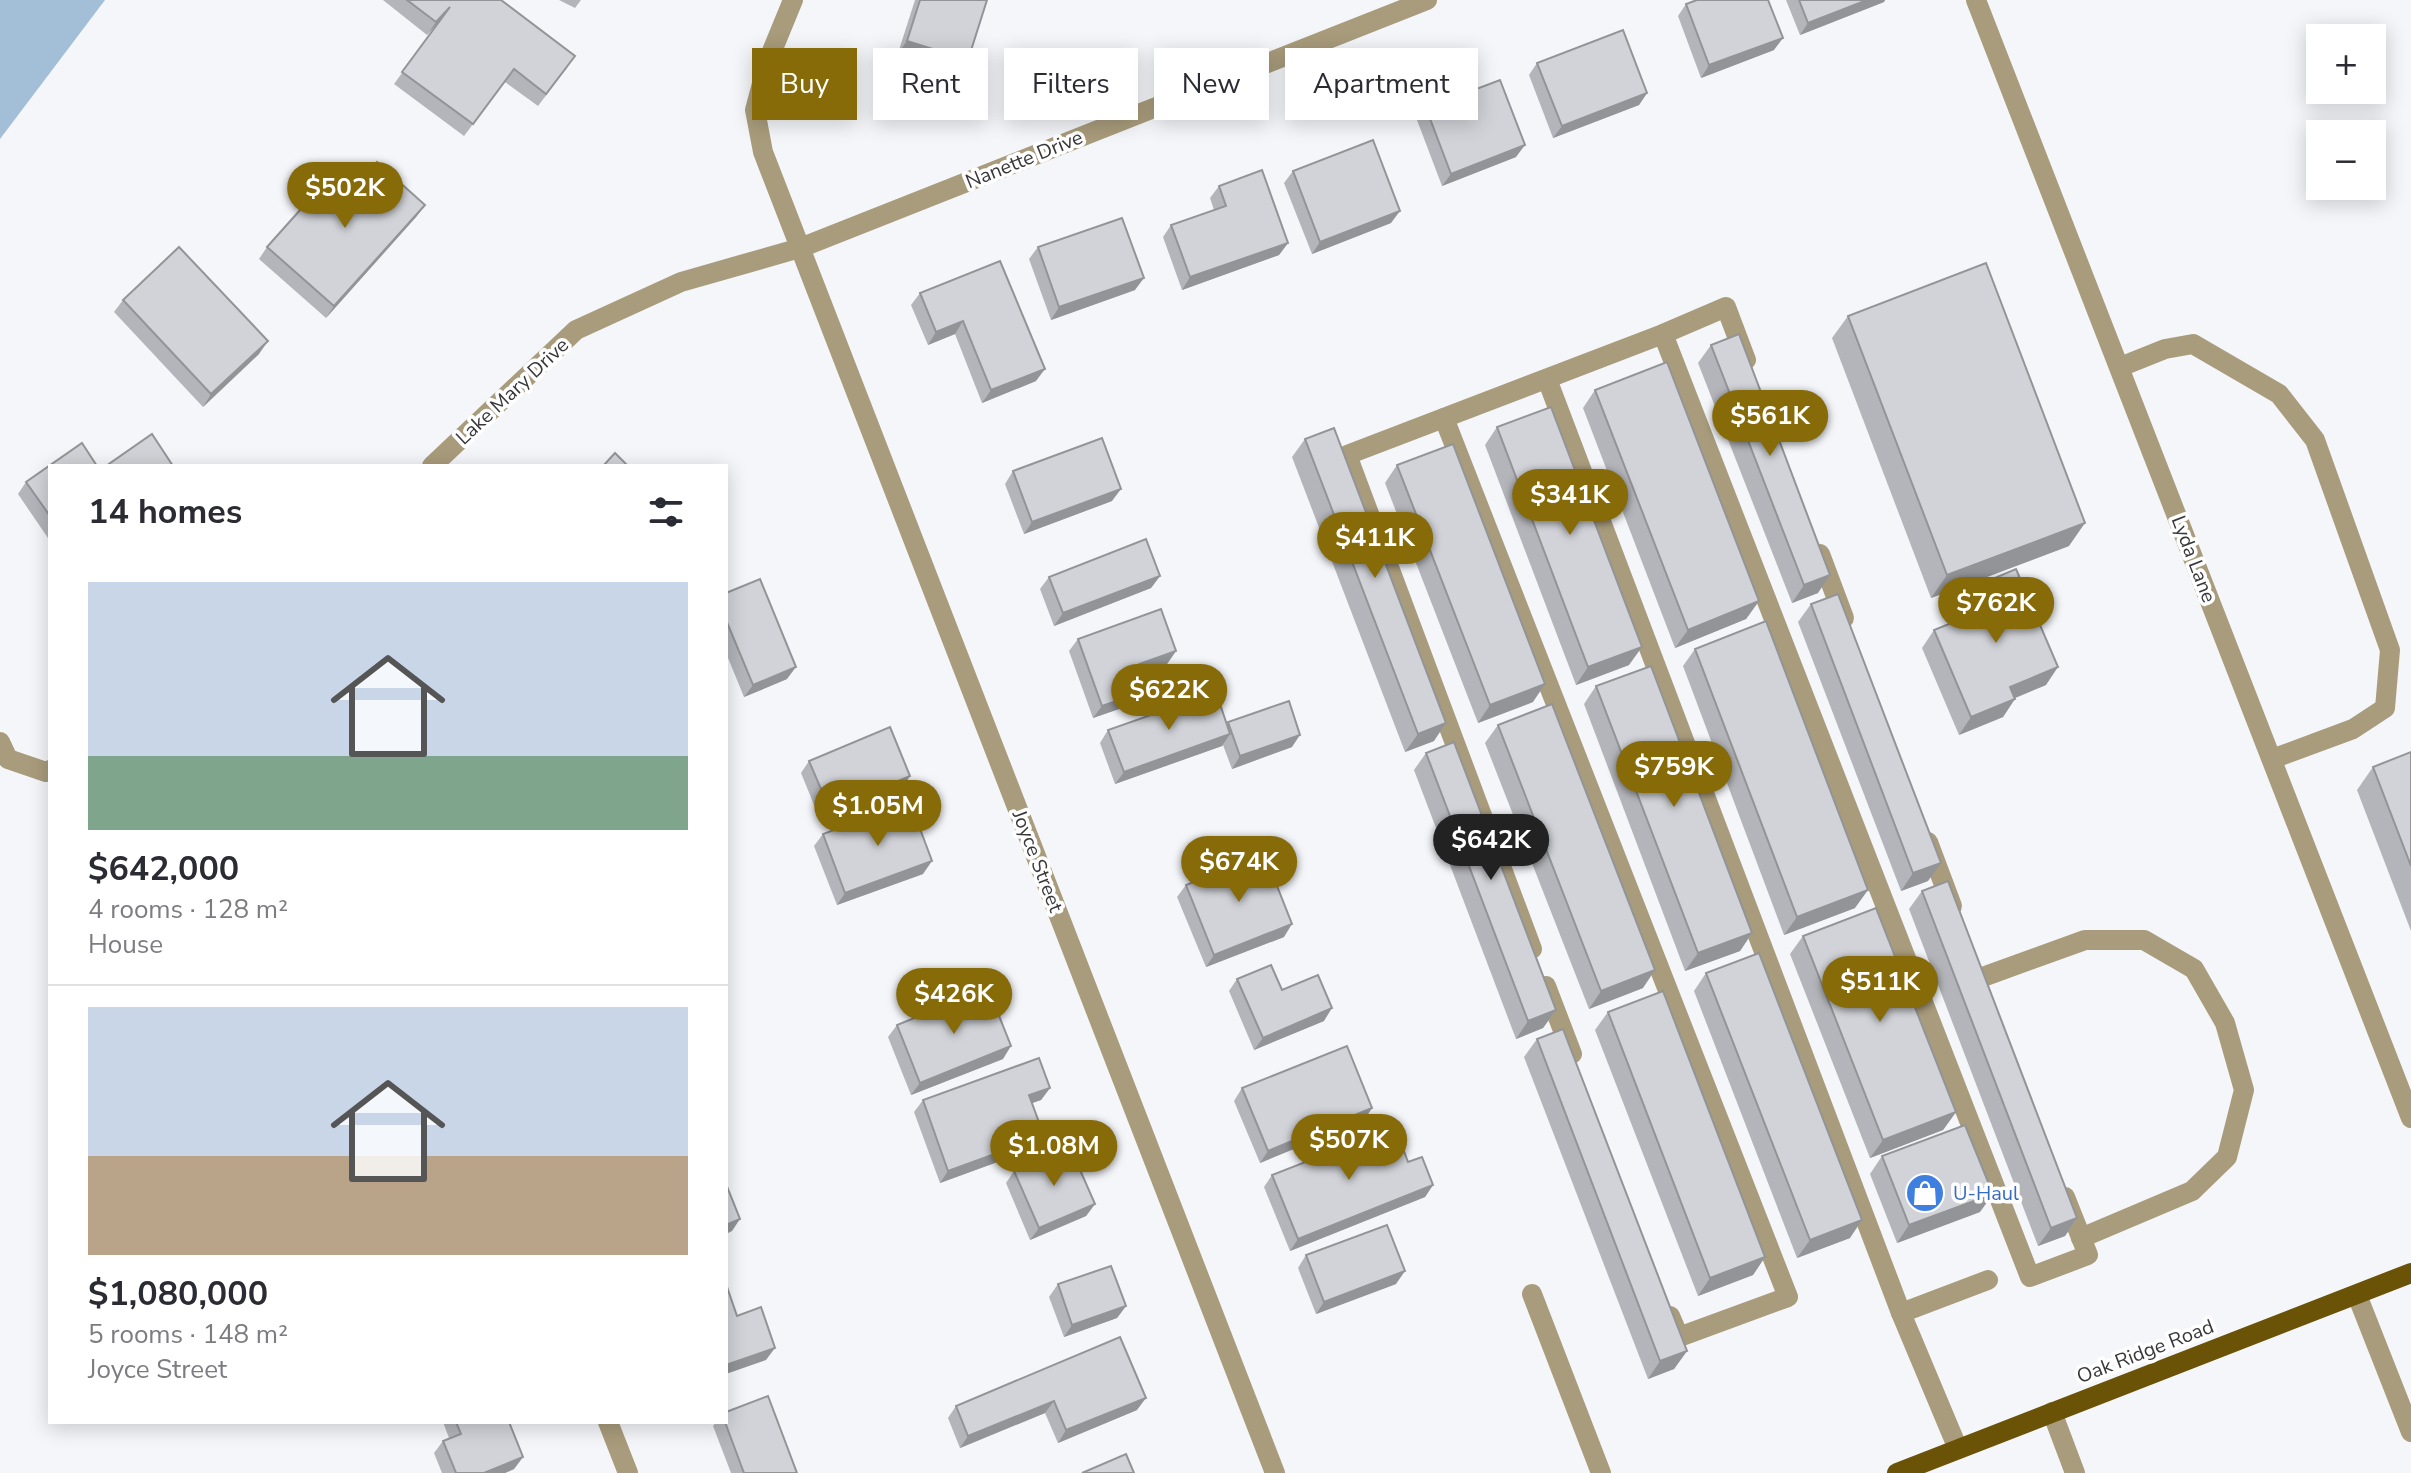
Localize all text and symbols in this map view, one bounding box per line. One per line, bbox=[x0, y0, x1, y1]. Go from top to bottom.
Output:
map controls bbox=[2306, 24, 2386, 200]
button: + bbox=[2306, 24, 2386, 104]
chip: Buy bbox=[752, 48, 857, 120]
chip: Rent bbox=[873, 48, 988, 120]
chip: Filters bbox=[1004, 48, 1138, 120]
chip: New bbox=[1154, 48, 1269, 120]
chip: Apartment bbox=[1285, 48, 1478, 120]
button: − bbox=[2306, 120, 2386, 200]
street label: Nanette Drive bbox=[962, 124, 1087, 195]
pin: $502K bbox=[289, 162, 401, 230]
text: $502K bbox=[305, 170, 385, 205]
street label: Lake Mary Drive bbox=[450, 332, 575, 451]
pin: $561K bbox=[1714, 390, 1826, 458]
text: $561K bbox=[1730, 398, 1810, 433]
pin: $341K bbox=[1514, 469, 1626, 537]
text: $341K bbox=[1530, 477, 1610, 512]
text: 14 homes bbox=[88, 489, 242, 535]
icon: filters bbox=[644, 490, 688, 534]
pin: $411K bbox=[1319, 512, 1431, 580]
street label: Lyda Lane bbox=[2165, 512, 2222, 607]
text: $411K bbox=[1335, 520, 1415, 555]
pin: $762K bbox=[1940, 577, 2052, 645]
text: $762K bbox=[1956, 585, 2036, 620]
icon: home bbox=[316, 634, 460, 778]
pin: $622K bbox=[1113, 664, 1225, 732]
text: $622K bbox=[1129, 672, 1209, 707]
pin: $759K bbox=[1618, 741, 1730, 809]
text: $759K bbox=[1634, 749, 1714, 784]
pin: $1.05M bbox=[813, 780, 943, 848]
text: $1.05M bbox=[832, 788, 924, 823]
street label: Joyce Street bbox=[1005, 805, 1070, 917]
pin: $642K bbox=[1435, 814, 1547, 882]
text: $642K bbox=[1451, 822, 1531, 857]
pin: $674K bbox=[1183, 836, 1295, 904]
text: $674K bbox=[1199, 844, 1279, 879]
text: $642,000 bbox=[88, 846, 239, 892]
text: 4 rooms · 128 m² bbox=[88, 892, 288, 927]
text: House bbox=[88, 927, 163, 962]
pin: $511K bbox=[1824, 956, 1936, 1024]
text: $511K bbox=[1840, 964, 1920, 999]
pin: $426K bbox=[898, 968, 1010, 1036]
text: $426K bbox=[914, 976, 994, 1011]
icon: home bbox=[316, 1059, 460, 1203]
pin: $507K bbox=[1293, 1114, 1405, 1182]
pin: $1.08M bbox=[989, 1120, 1119, 1188]
text: $507K bbox=[1309, 1122, 1389, 1157]
text: $1.08M bbox=[1008, 1128, 1100, 1163]
shop icon: U-Haul bbox=[1904, 1172, 1946, 1214]
place label: U-Haul bbox=[1953, 1180, 2019, 1207]
text: $1,080,000 bbox=[88, 1271, 268, 1317]
street label: Oak Ridge Road bbox=[2073, 1313, 2218, 1390]
text: 5 rooms · 148 m² bbox=[88, 1317, 288, 1352]
text: Joyce Street bbox=[88, 1352, 227, 1387]

